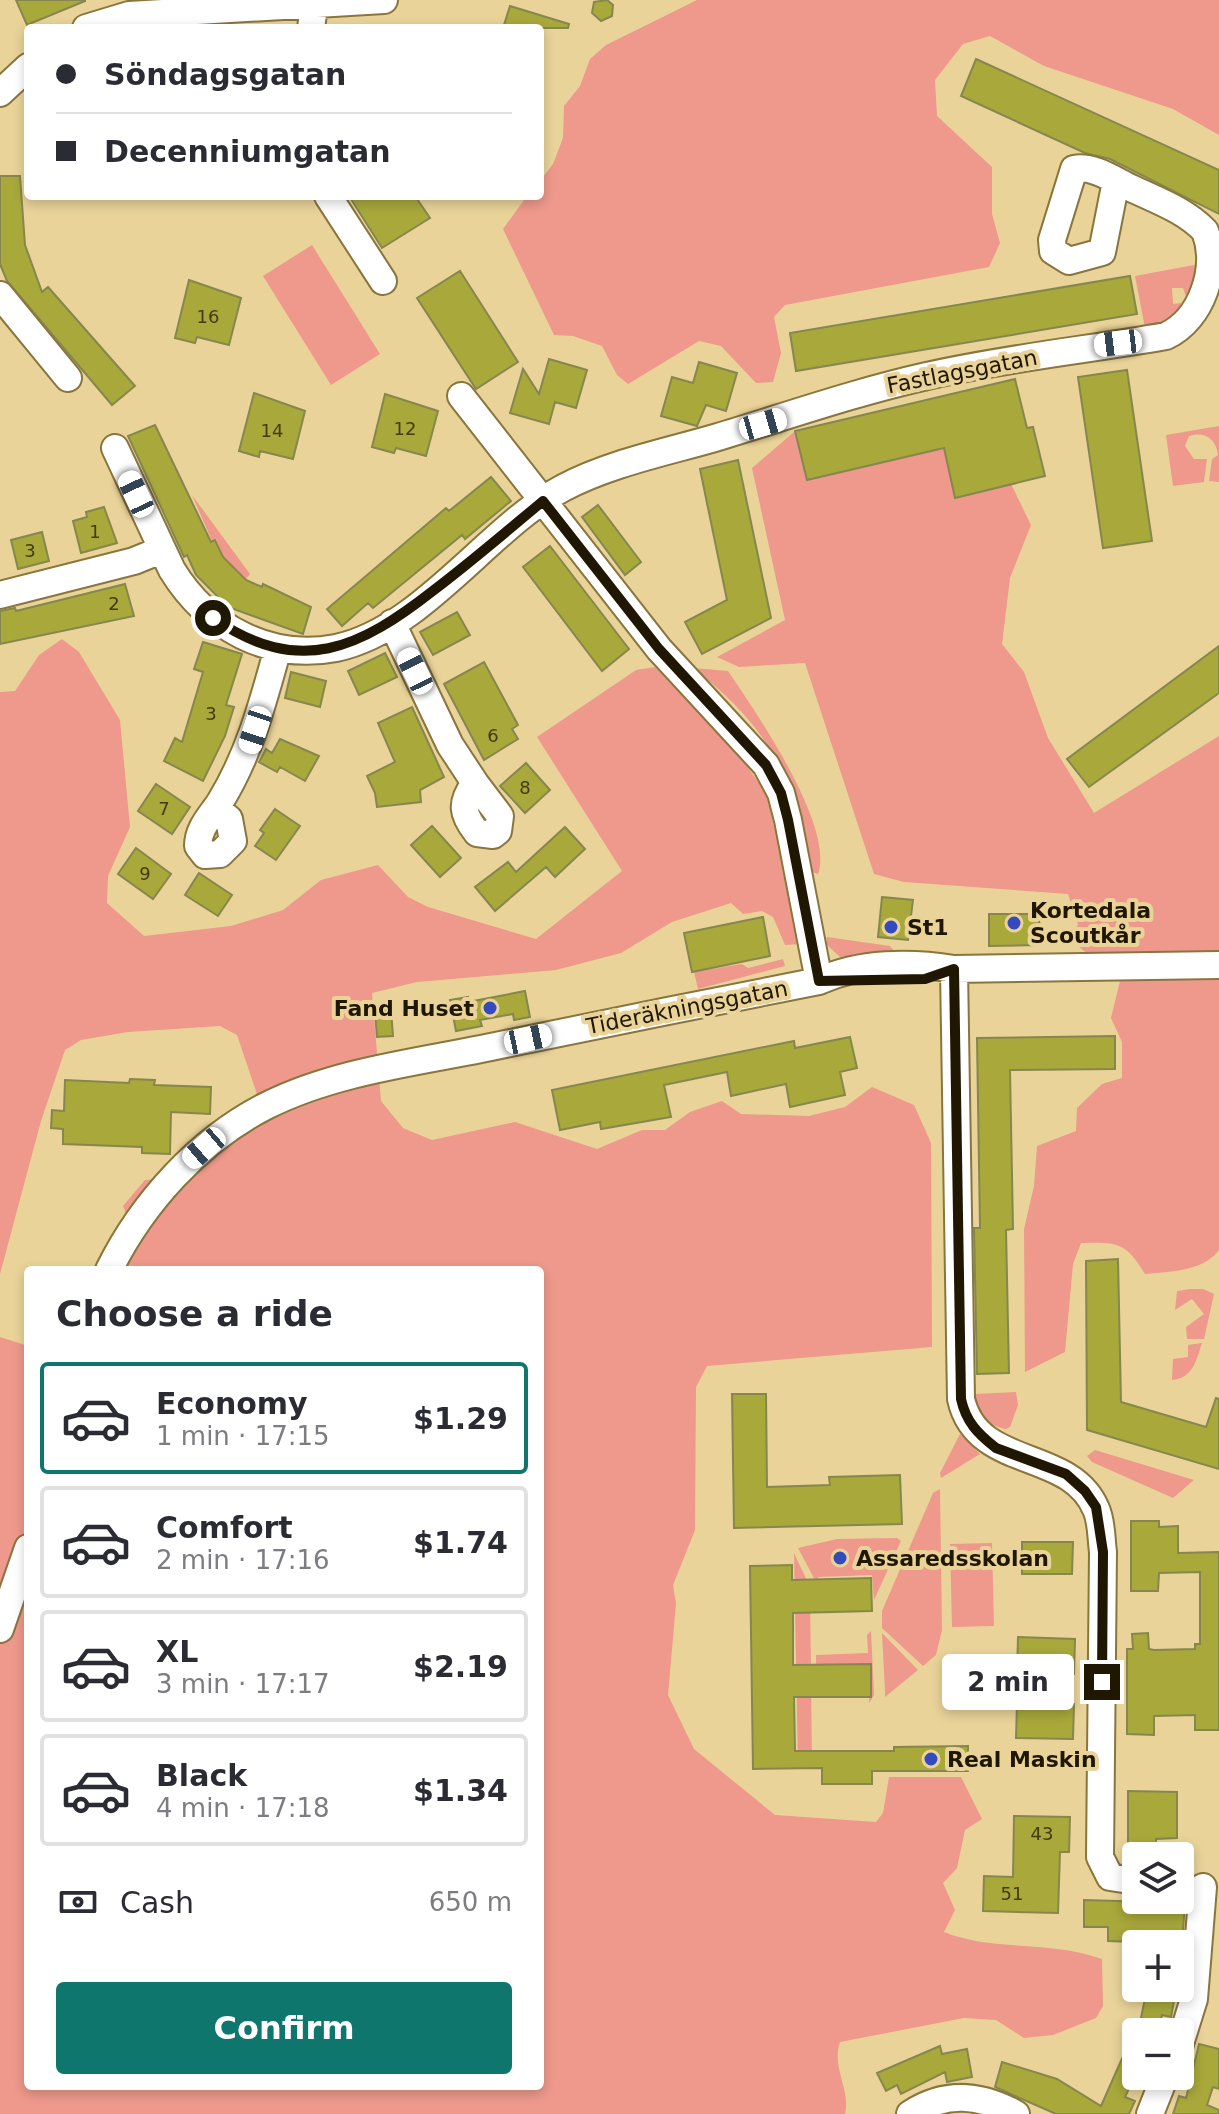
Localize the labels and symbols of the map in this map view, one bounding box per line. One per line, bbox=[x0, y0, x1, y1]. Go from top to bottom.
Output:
house number: 16 bbox=[197, 306, 219, 327]
car bbox=[1093, 328, 1143, 358]
street label: Fastlagsgatan bbox=[885, 345, 1039, 398]
car bbox=[737, 406, 789, 442]
house number: 12 bbox=[394, 418, 416, 439]
house number: 14 bbox=[261, 420, 283, 441]
car bbox=[115, 467, 157, 521]
house number: 1 bbox=[89, 521, 101, 542]
house number: 3 bbox=[24, 540, 36, 561]
house number: 2 bbox=[108, 593, 120, 614]
route start bbox=[195, 600, 231, 636]
car bbox=[394, 644, 436, 698]
house number: 3 bbox=[205, 703, 217, 724]
car bbox=[236, 703, 274, 757]
house number: 6 bbox=[487, 725, 499, 746]
house number: 8 bbox=[519, 777, 531, 798]
house number: 7 bbox=[158, 798, 170, 819]
house number: 9 bbox=[139, 863, 151, 884]
place label: Kortedala Scoutkår bbox=[1030, 898, 1151, 948]
marker: Kortedala Scoutkår bbox=[1005, 914, 1023, 932]
place label: St1 bbox=[907, 915, 949, 940]
marker: St1 bbox=[882, 918, 900, 936]
street label: Tideräkningsgatan bbox=[583, 976, 790, 1039]
place label: Fand Huset bbox=[334, 996, 474, 1021]
marker: Fand Huset bbox=[481, 999, 499, 1017]
car bbox=[502, 1022, 554, 1056]
car bbox=[178, 1123, 230, 1173]
place label: Assaredsskolan bbox=[856, 1546, 1049, 1571]
marker: Assaredsskolan bbox=[831, 1549, 849, 1567]
callout: 2 min bbox=[942, 1654, 1074, 1710]
route end bbox=[1084, 1664, 1120, 1700]
place label: Real Maskin bbox=[947, 1747, 1097, 1772]
marker: Real Maskin bbox=[922, 1750, 940, 1768]
house number: 43 bbox=[1031, 1823, 1053, 1844]
house number: 51 bbox=[1001, 1883, 1023, 1904]

